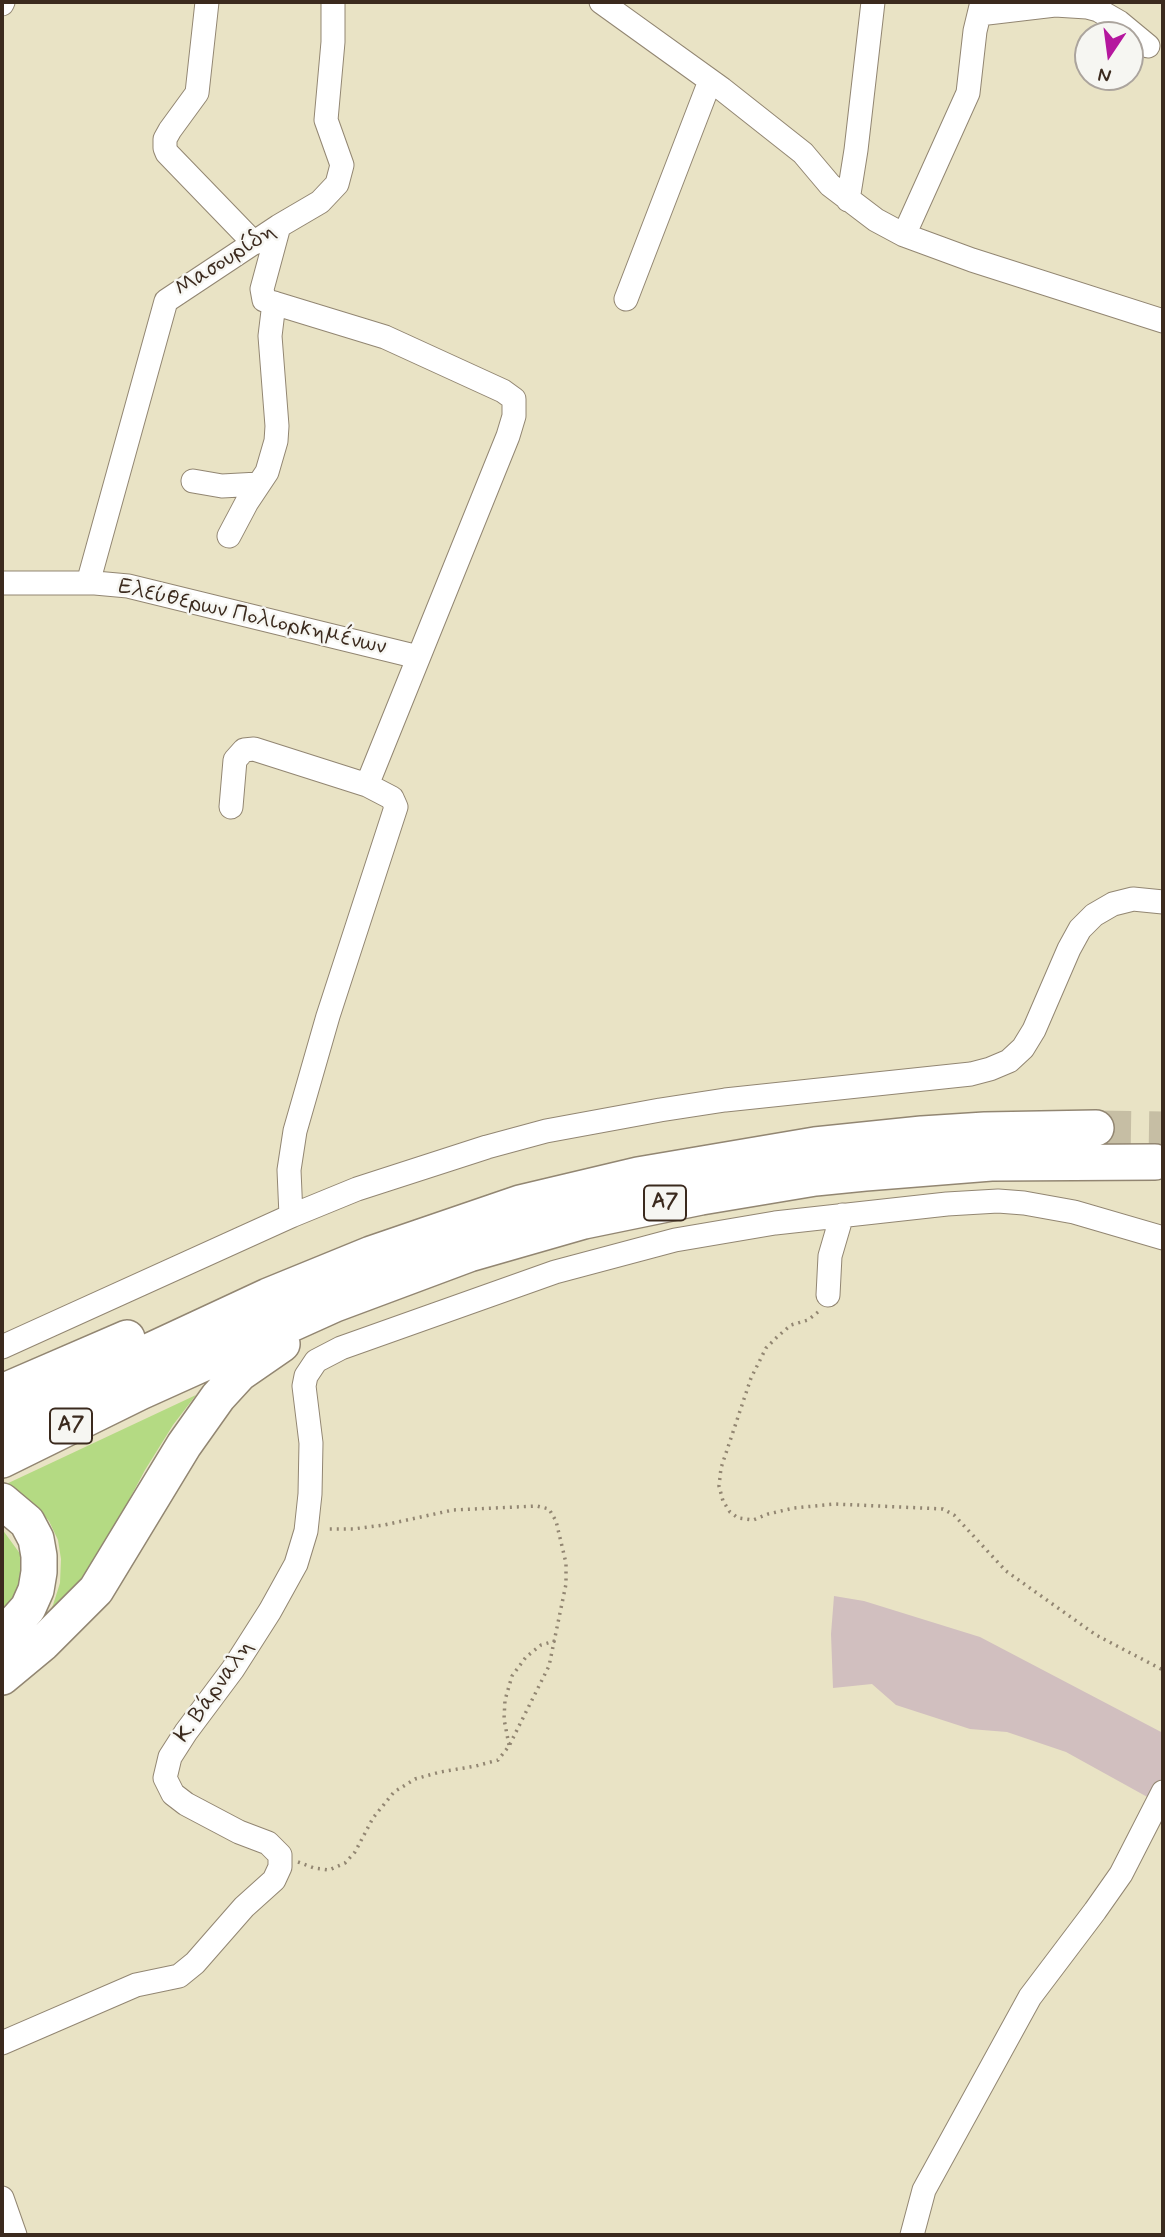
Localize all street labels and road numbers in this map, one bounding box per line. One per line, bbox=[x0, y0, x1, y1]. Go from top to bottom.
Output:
street label: Μασουρίδη bbox=[170, 218, 282, 304]
street label: Ελεύθερων Πολιορκημένων bbox=[115, 574, 389, 662]
road number: Α7 bbox=[644, 1186, 686, 1220]
road number: Α7 bbox=[50, 1408, 92, 1444]
street label: Κ. Βάρναλη bbox=[170, 1635, 260, 1749]

